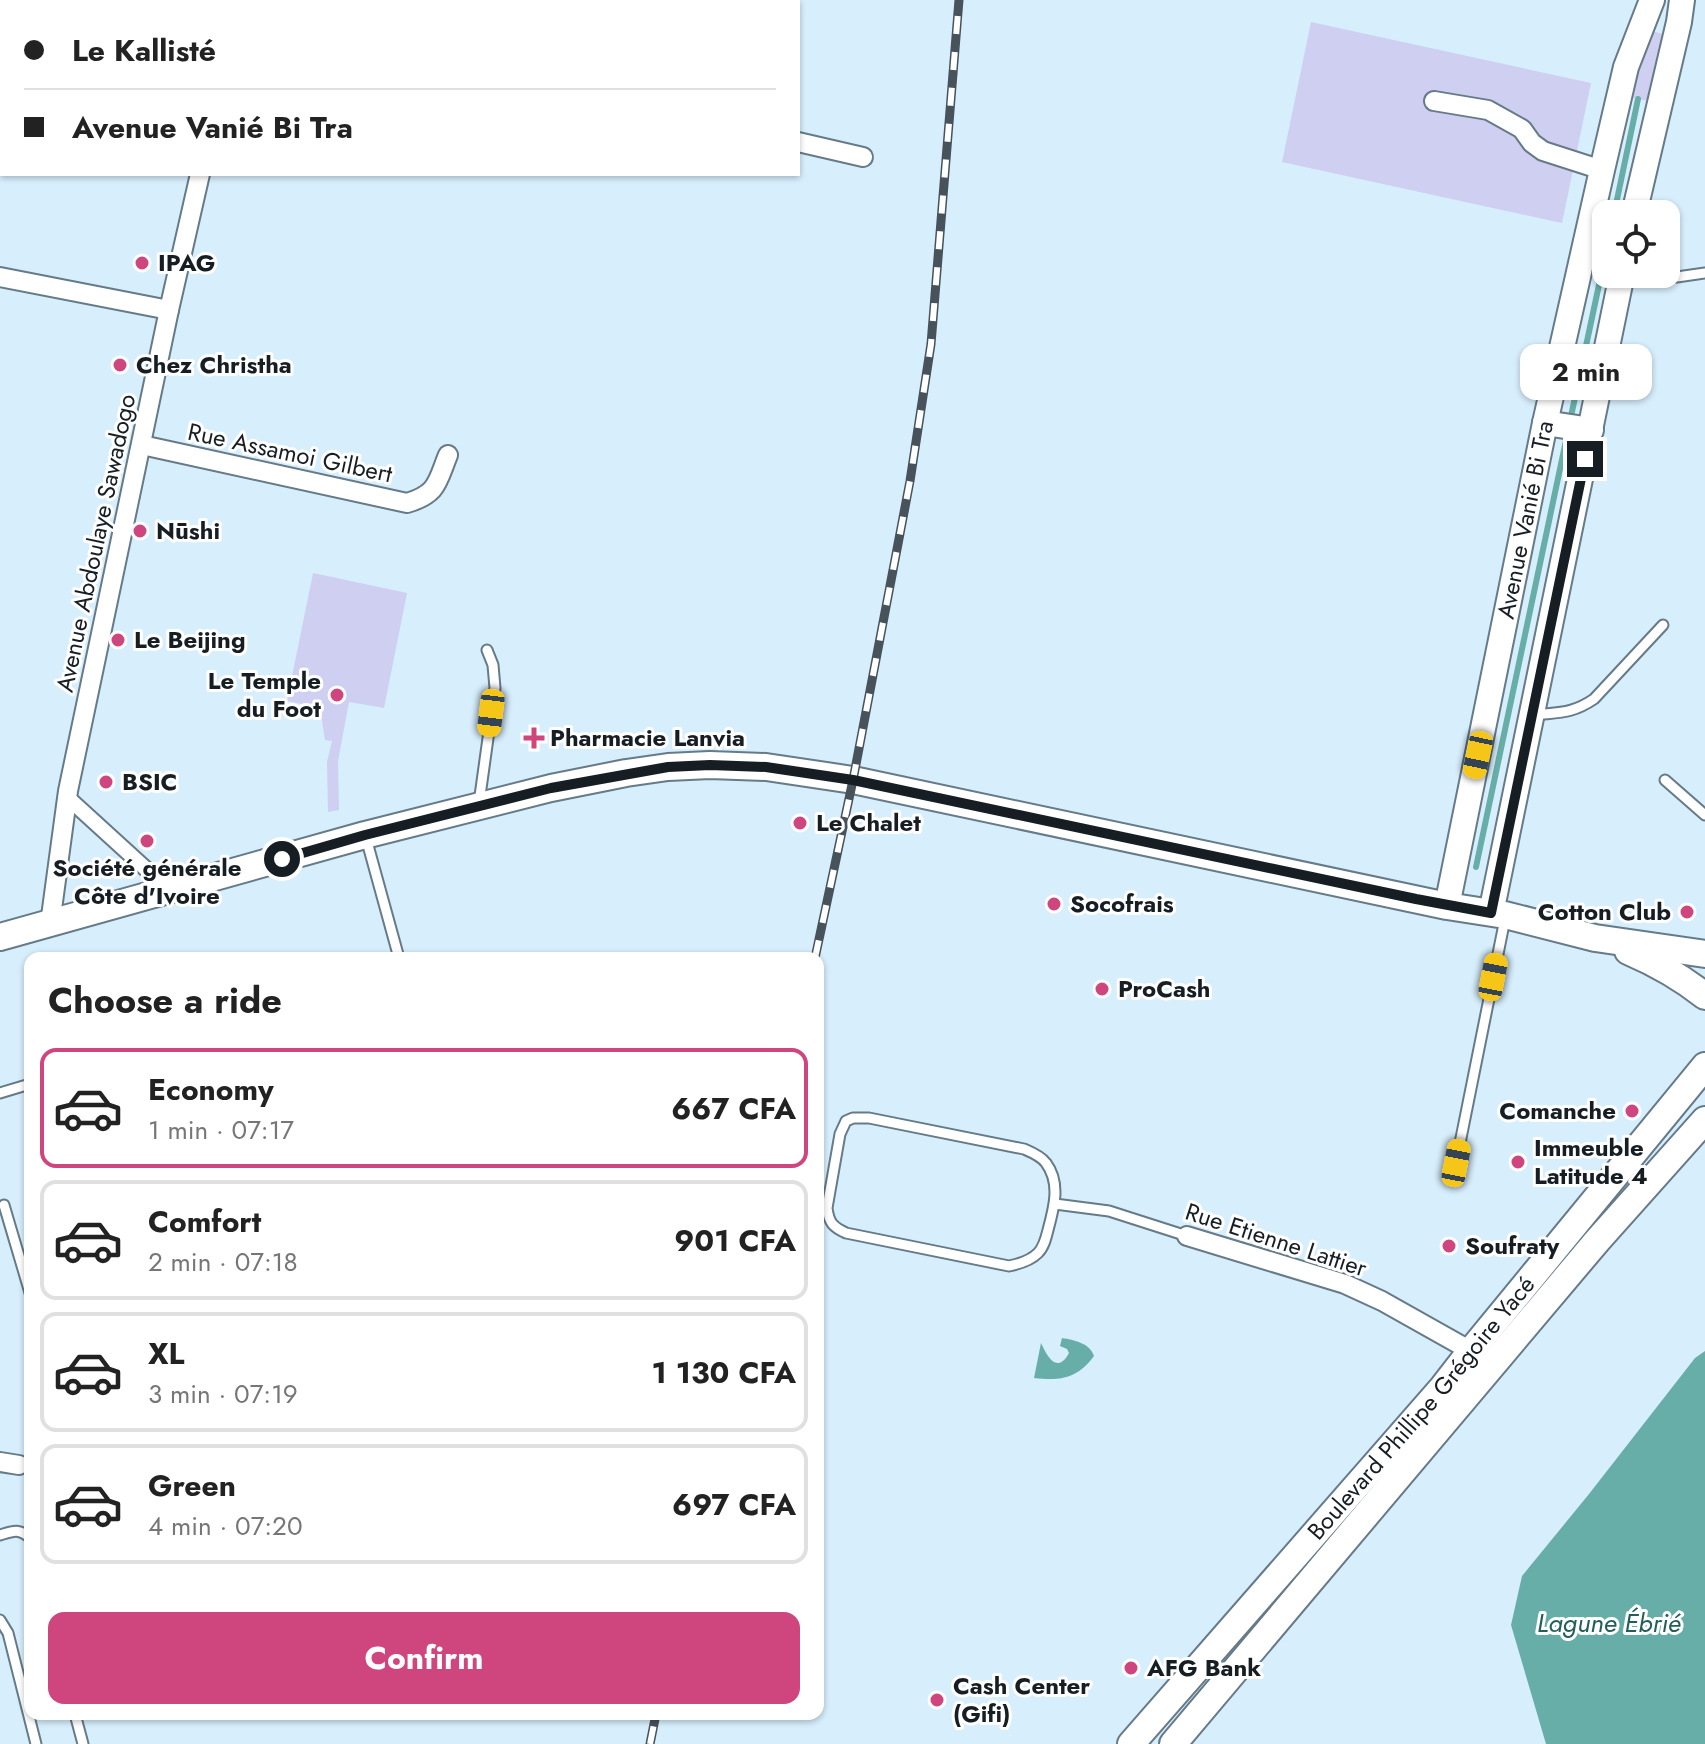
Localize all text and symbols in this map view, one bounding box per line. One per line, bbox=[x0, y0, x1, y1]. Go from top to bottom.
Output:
text: Le Kallisté bbox=[72, 29, 216, 72]
text: Avenue Vanié Bi Tra bbox=[72, 106, 353, 149]
map controls bbox=[1592, 200, 1680, 288]
button: locate bbox=[1592, 200, 1680, 288]
place label: IPAG bbox=[158, 245, 215, 280]
marker: IPAG bbox=[133, 254, 151, 272]
callout: 2 min bbox=[1519, 343, 1651, 399]
place label: Chez Christha bbox=[136, 347, 292, 382]
text: 2 min bbox=[1552, 353, 1620, 391]
marker: Chez Christha bbox=[111, 356, 129, 374]
street label: Avenue Abdoulaye Sawadogo bbox=[47, 391, 144, 695]
street label: Rue Assamoi Gilbert bbox=[185, 414, 396, 491]
street label: Avenue Vanié Bi Tra bbox=[1488, 418, 1562, 622]
route end bbox=[1567, 441, 1603, 477]
place label: Nūshi bbox=[156, 513, 220, 548]
marker: Nūshi bbox=[131, 522, 149, 540]
place label: Le Beijing bbox=[134, 622, 246, 657]
marker: Le Beijing bbox=[109, 631, 127, 649]
place label: Le Temple du Foot bbox=[208, 663, 321, 726]
marker: Le Temple du Foot bbox=[328, 686, 346, 704]
car bbox=[476, 688, 506, 738]
place label: Pharmacie Lanvia bbox=[550, 720, 745, 755]
marker: Pharmacie Lanvia bbox=[525, 729, 543, 747]
car bbox=[1461, 729, 1495, 781]
place label: BSIC bbox=[122, 764, 177, 799]
marker: BSIC bbox=[97, 773, 115, 791]
place label: Le Chalet bbox=[816, 805, 921, 840]
marker: Le Chalet bbox=[791, 814, 809, 832]
marker: Société générale Côte d'Ivoire bbox=[138, 832, 156, 850]
route start bbox=[264, 841, 300, 877]
place label: Société générale Côte d'Ivoire bbox=[53, 850, 241, 913]
place label: Socofrais bbox=[1070, 886, 1174, 921]
place label: Cotton Club bbox=[1538, 894, 1671, 929]
marker: Socofrais bbox=[1045, 895, 1063, 913]
marker: Cotton Club bbox=[1678, 903, 1696, 921]
car bbox=[1477, 951, 1509, 1003]
place label: ProCash bbox=[1118, 971, 1211, 1006]
text: Choose a ride bbox=[48, 974, 282, 1026]
marker: ProCash bbox=[1093, 980, 1111, 998]
text: Economy bbox=[148, 1068, 274, 1111]
icon: car bbox=[52, 1072, 124, 1144]
text: 667 CFA bbox=[671, 1087, 796, 1130]
place label: Comanche bbox=[1499, 1093, 1616, 1128]
marker: Comanche bbox=[1623, 1102, 1641, 1120]
text: 1 min · 07:17 bbox=[148, 1111, 294, 1149]
place label: Immeuble Latitude 4 bbox=[1534, 1130, 1648, 1193]
car bbox=[1440, 1137, 1472, 1189]
marker: Immeuble Latitude 4 bbox=[1509, 1153, 1527, 1171]
street label: Rue Etienne Lattier bbox=[1181, 1194, 1372, 1286]
text: Comfort bbox=[148, 1200, 261, 1243]
icon: car bbox=[52, 1204, 124, 1276]
text: 901 CFA bbox=[674, 1219, 796, 1262]
place label: Soufraty bbox=[1465, 1228, 1560, 1263]
marker: Soufraty bbox=[1440, 1237, 1458, 1255]
text: 2 min · 07:18 bbox=[148, 1243, 298, 1281]
street label: Boulevard Phillipe Grégoire Yacé bbox=[1299, 1268, 1543, 1547]
text: XL bbox=[148, 1332, 184, 1375]
icon: car bbox=[52, 1336, 124, 1408]
text: 1 130 CFA bbox=[651, 1351, 796, 1394]
text: 3 min · 07:19 bbox=[148, 1375, 298, 1413]
text: Green bbox=[148, 1464, 236, 1507]
icon: car bbox=[52, 1468, 124, 1540]
text: 697 CFA bbox=[672, 1483, 796, 1526]
text: 4 min · 07:20 bbox=[148, 1507, 303, 1545]
water label: Lagune Ébrié bbox=[1537, 1604, 1682, 1642]
button: Confirm bbox=[48, 1612, 800, 1704]
place label: AFG Bank bbox=[1146, 1650, 1261, 1685]
marker: AFG Bank bbox=[1122, 1659, 1140, 1677]
place label: Cash Center (Gifi) bbox=[953, 1668, 1090, 1731]
marker: Cash Center (Gifi) bbox=[928, 1691, 946, 1709]

